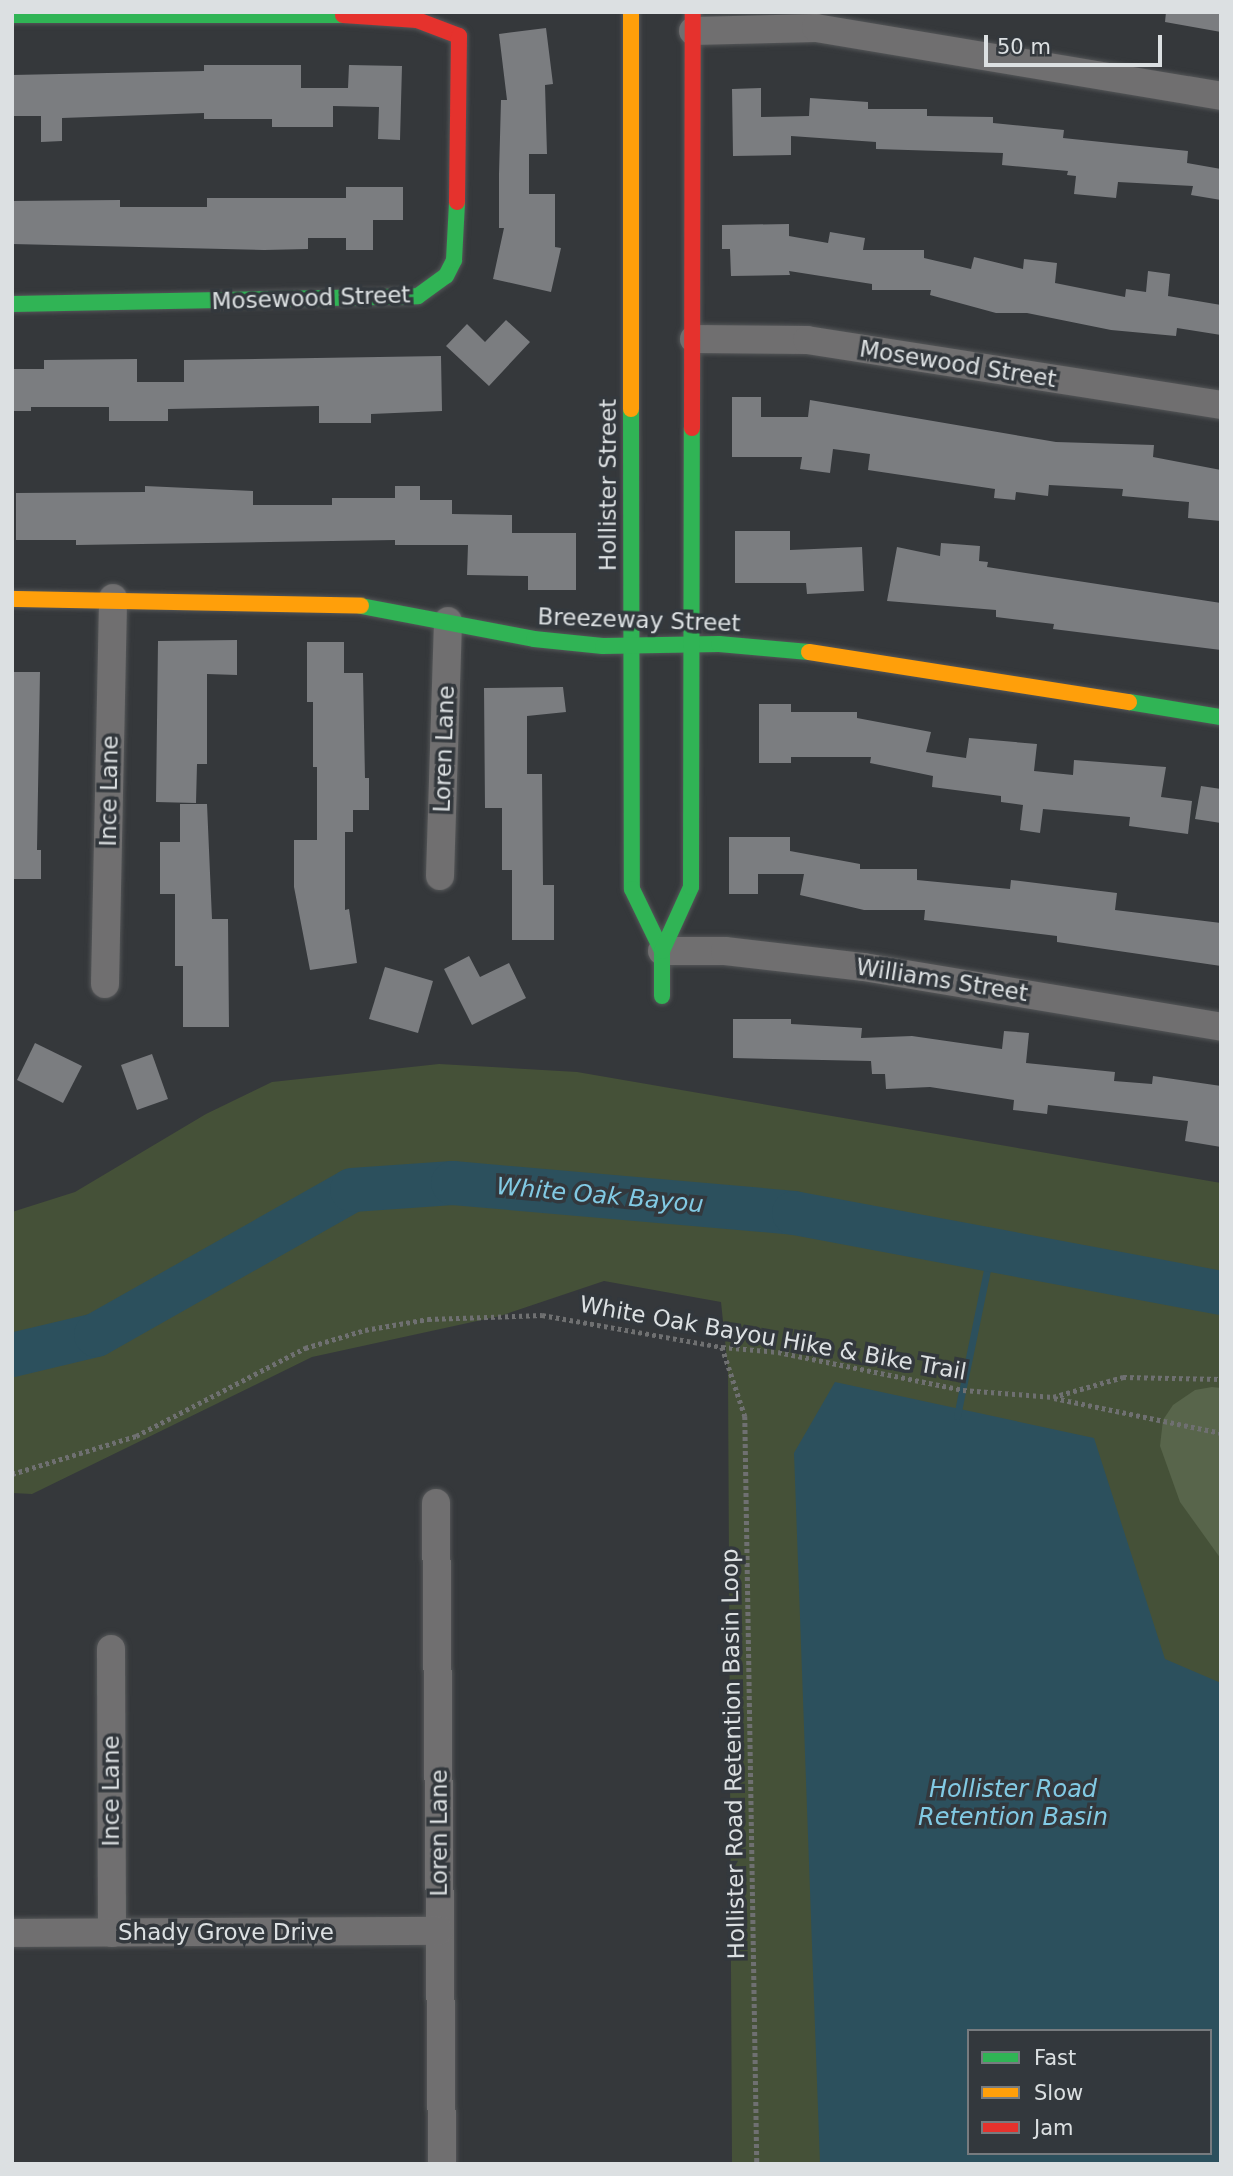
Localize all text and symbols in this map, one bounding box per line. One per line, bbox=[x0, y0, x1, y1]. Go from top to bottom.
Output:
scale bar bbox=[988, 21, 1166, 65]
text: 50 m bbox=[997, 35, 1051, 59]
street label: Mosewood Street bbox=[211, 281, 411, 315]
street label: Mosewood Street bbox=[858, 335, 1058, 393]
street label: Hollister Street bbox=[594, 399, 622, 571]
street label: Breezeway Street bbox=[537, 603, 741, 637]
street label: Loren Lane bbox=[428, 685, 460, 813]
street label: Ince Lane bbox=[94, 735, 124, 847]
street label: Williams Street bbox=[854, 953, 1030, 1007]
water label: White Oak Bayou bbox=[495, 1173, 705, 1219]
street label: White Oak Bayou Hike & Bike Trail bbox=[577, 1290, 969, 1386]
street label: Hollister Road Retention Basin Loop bbox=[716, 1548, 750, 1960]
street label: Ince Lane bbox=[97, 1735, 125, 1847]
street label: Loren Lane bbox=[425, 1769, 453, 1897]
water label: Hollister Road Retention Basin bbox=[918, 1776, 1108, 1832]
street label: Shady Grove Drive bbox=[118, 1918, 334, 1946]
legend bbox=[967, 2029, 1212, 2155]
text: Fast bbox=[1034, 2046, 1076, 2070]
text: Slow bbox=[1034, 2081, 1083, 2105]
text: Jam bbox=[1034, 2116, 1074, 2140]

